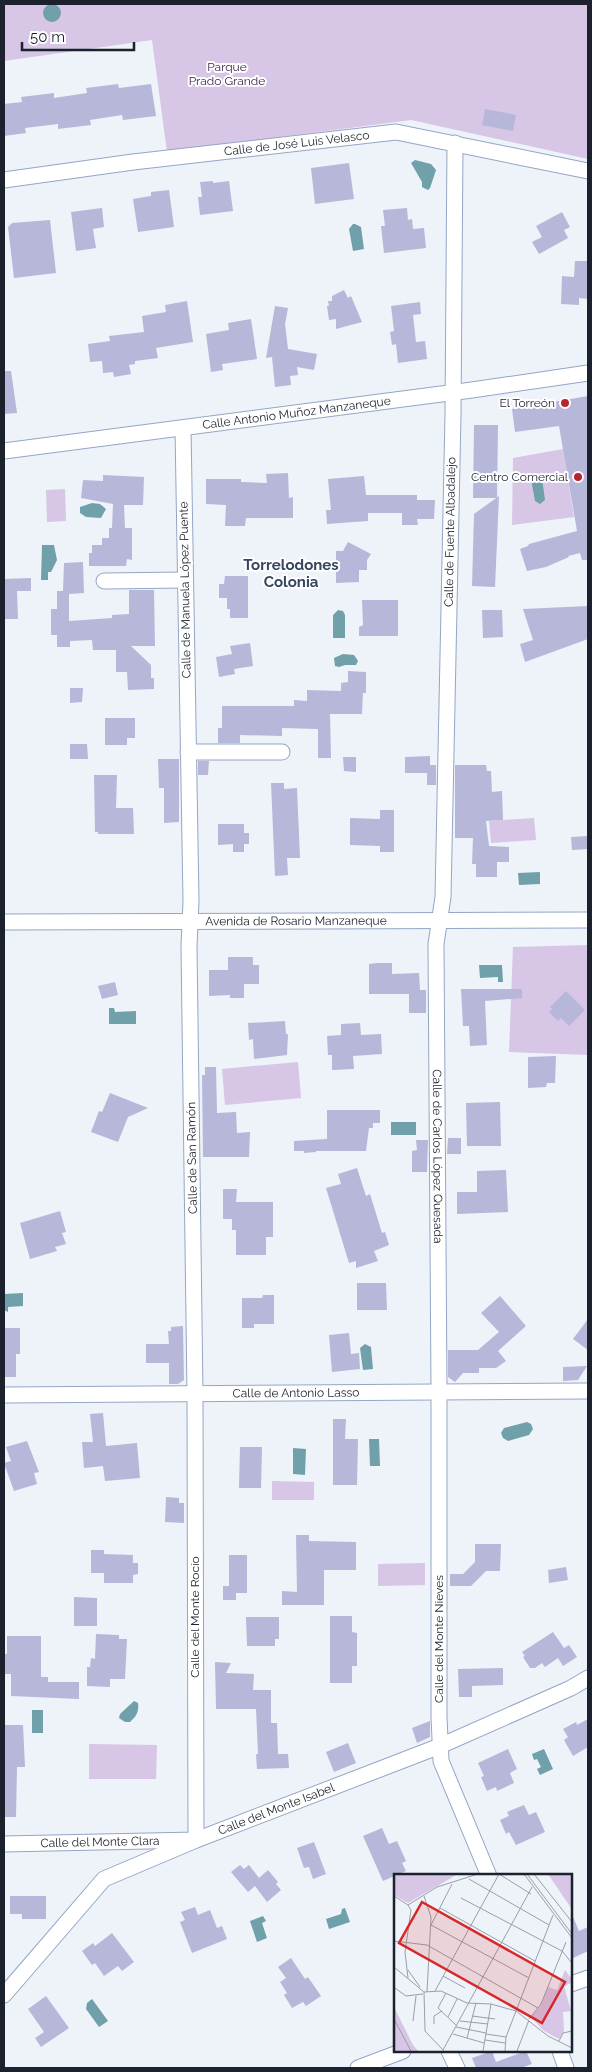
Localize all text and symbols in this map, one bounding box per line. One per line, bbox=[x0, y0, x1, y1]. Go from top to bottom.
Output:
scale bar bbox=[22, 20, 135, 52]
text: 50 m bbox=[30, 28, 65, 46]
park label: Parque Prado Grande bbox=[189, 60, 265, 88]
street label: Calle de José Luis Velasco bbox=[223, 128, 370, 159]
street label: Calle Antonio Muñoz Manzaneque bbox=[202, 394, 392, 432]
place label: El Torreón bbox=[500, 396, 555, 410]
marker: El Torreón bbox=[559, 397, 571, 409]
street label: Calle de Fuente Albadalejo bbox=[442, 457, 458, 607]
place label: Centro Comercial bbox=[471, 470, 569, 484]
marker: Centro Comercial bbox=[572, 471, 584, 483]
street label: Calle de Manuela López Puente bbox=[176, 501, 194, 679]
district label: Torrelodones Colonia bbox=[243, 556, 339, 591]
street label: Avenida de Rosario Manzaneque bbox=[205, 914, 387, 928]
street label: Calle de Carlos López Quesada bbox=[430, 1069, 445, 1243]
street label: Calle de San Ramón bbox=[184, 1102, 200, 1214]
street label: Calle de Antonio Lasso bbox=[233, 1386, 359, 1400]
street label: Calle del Monte Rocío bbox=[188, 1556, 202, 1678]
street label: Calle del Monte Nieves bbox=[432, 1575, 446, 1703]
street label: Calle del Monte Isabel bbox=[216, 1780, 337, 1838]
street label: Calle del Monte Clara bbox=[40, 1834, 160, 1850]
inset map bbox=[394, 1874, 572, 2052]

